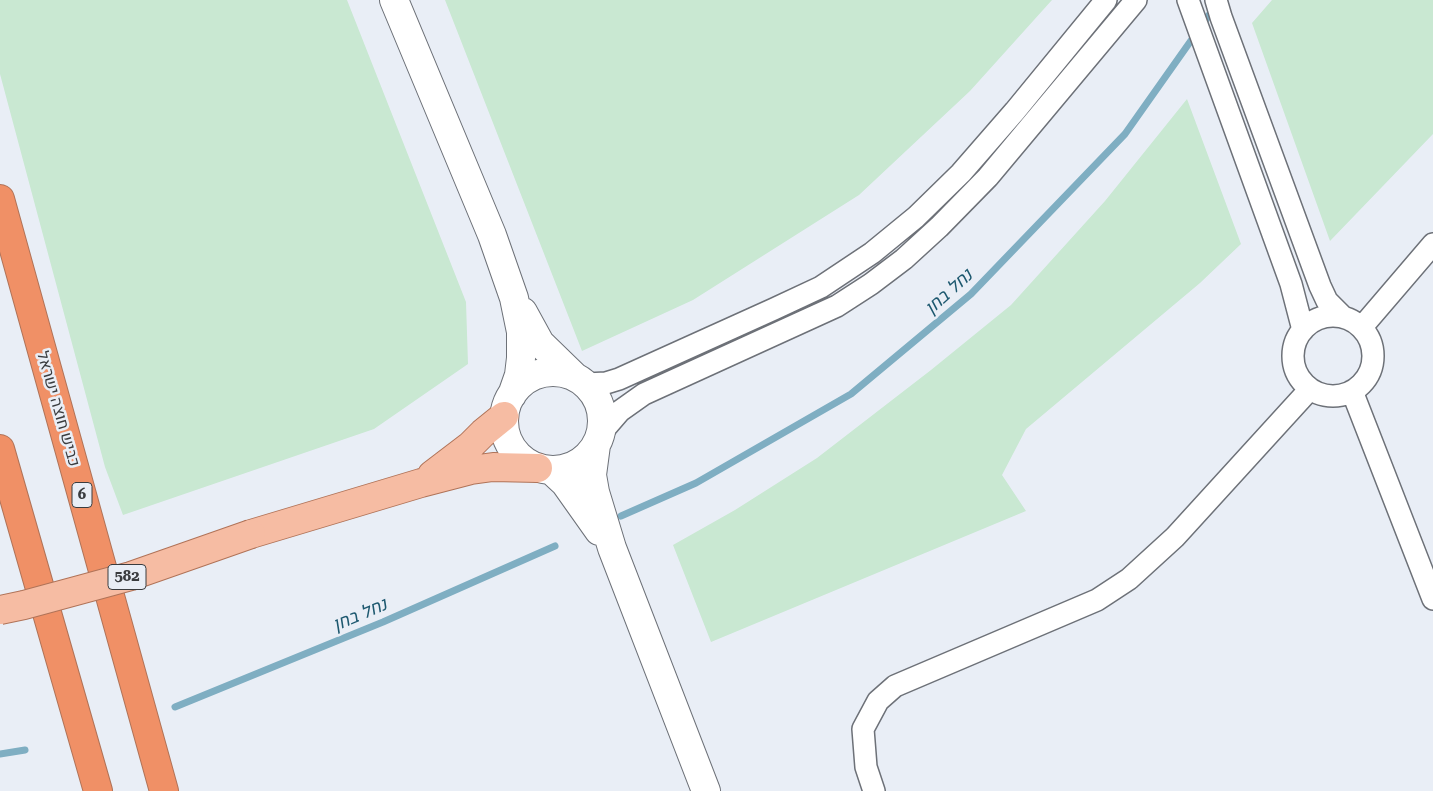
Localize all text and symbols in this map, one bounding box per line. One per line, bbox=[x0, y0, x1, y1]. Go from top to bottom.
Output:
water label: נחל בחן bbox=[921, 265, 977, 319]
street label: כביש חוצה ישראל bbox=[32, 349, 84, 469]
road number: 6 bbox=[72, 482, 92, 508]
road number: 582 bbox=[108, 564, 146, 590]
water label: נחל בחן bbox=[330, 594, 390, 636]

